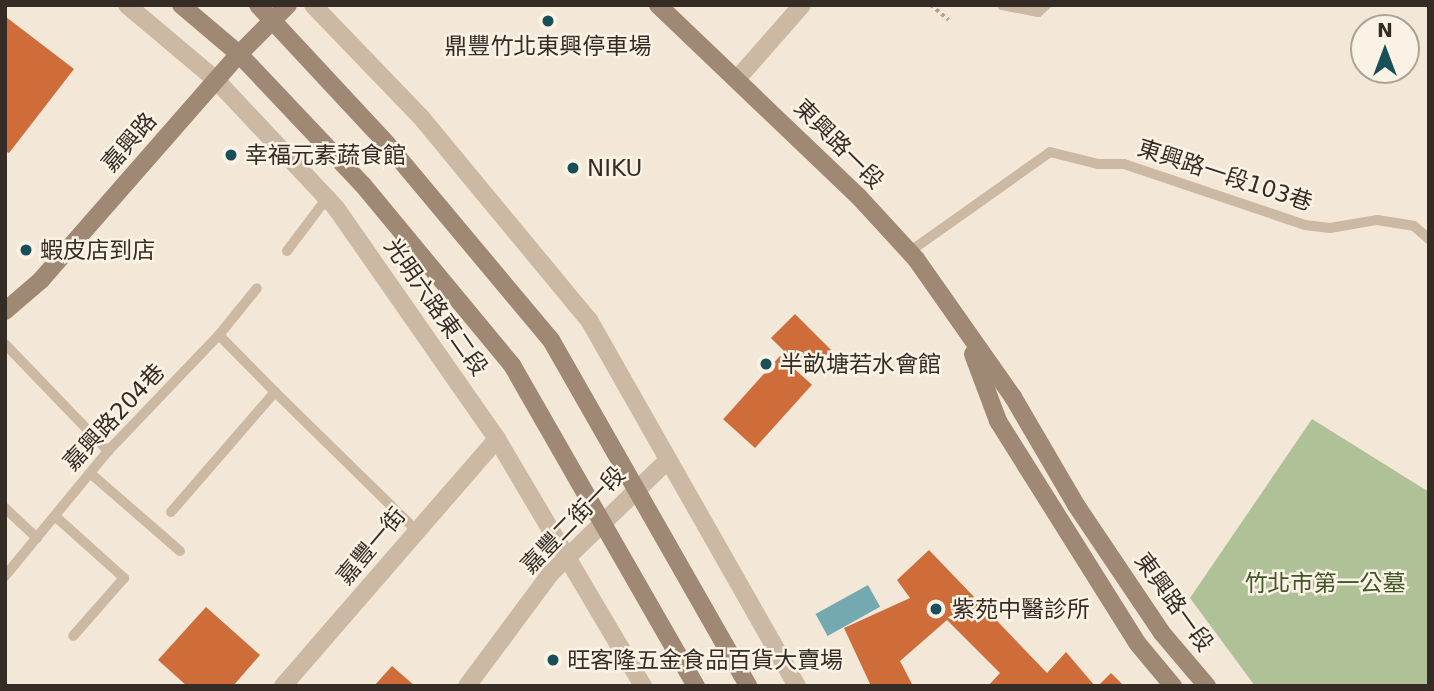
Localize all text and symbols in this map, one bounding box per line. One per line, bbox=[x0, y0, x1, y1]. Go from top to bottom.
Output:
marker: 鼎豐竹北東興停車場 bbox=[540, 13, 556, 29]
north arrow bbox=[1350, 14, 1420, 84]
text: N bbox=[1377, 19, 1393, 41]
place label: 鼎豐竹北東興停車場 bbox=[445, 32, 651, 60]
street label: 東興路一段 bbox=[789, 94, 889, 194]
street label: 嘉興路 bbox=[96, 107, 162, 177]
street label: 東興路一段103巷 bbox=[1134, 134, 1316, 216]
place label: 幸福元素蔬食館 bbox=[245, 141, 406, 169]
marker: 幸福元素蔬食館 bbox=[223, 147, 239, 163]
place label: NIKU bbox=[587, 154, 642, 182]
marker: NIKU bbox=[565, 160, 581, 176]
street label: 光明六路東二段 bbox=[379, 233, 493, 381]
place label: 蝦皮店到店 bbox=[40, 236, 155, 264]
marker: 蝦皮店到店 bbox=[18, 242, 34, 258]
place label: 半畝塘若水會館 bbox=[780, 350, 941, 378]
marker: 半畝塘若水會館 bbox=[758, 356, 774, 372]
street label: 嘉興路204巷 bbox=[58, 358, 170, 476]
street label: 嘉豐二街一段 bbox=[515, 461, 631, 579]
street label: 嘉豐一街 bbox=[331, 502, 411, 590]
street label: 東興路一段 bbox=[1129, 547, 1219, 657]
park label: 竹北市第一公墓 bbox=[1245, 569, 1405, 597]
place label: 紫苑中醫診所 bbox=[952, 595, 1090, 623]
marker: 紫苑中醫診所 bbox=[926, 599, 946, 619]
place label: 旺客隆五金食品百貨大賣場 bbox=[567, 646, 843, 674]
marker: 旺客隆五金食品百貨大賣場 bbox=[545, 652, 561, 668]

